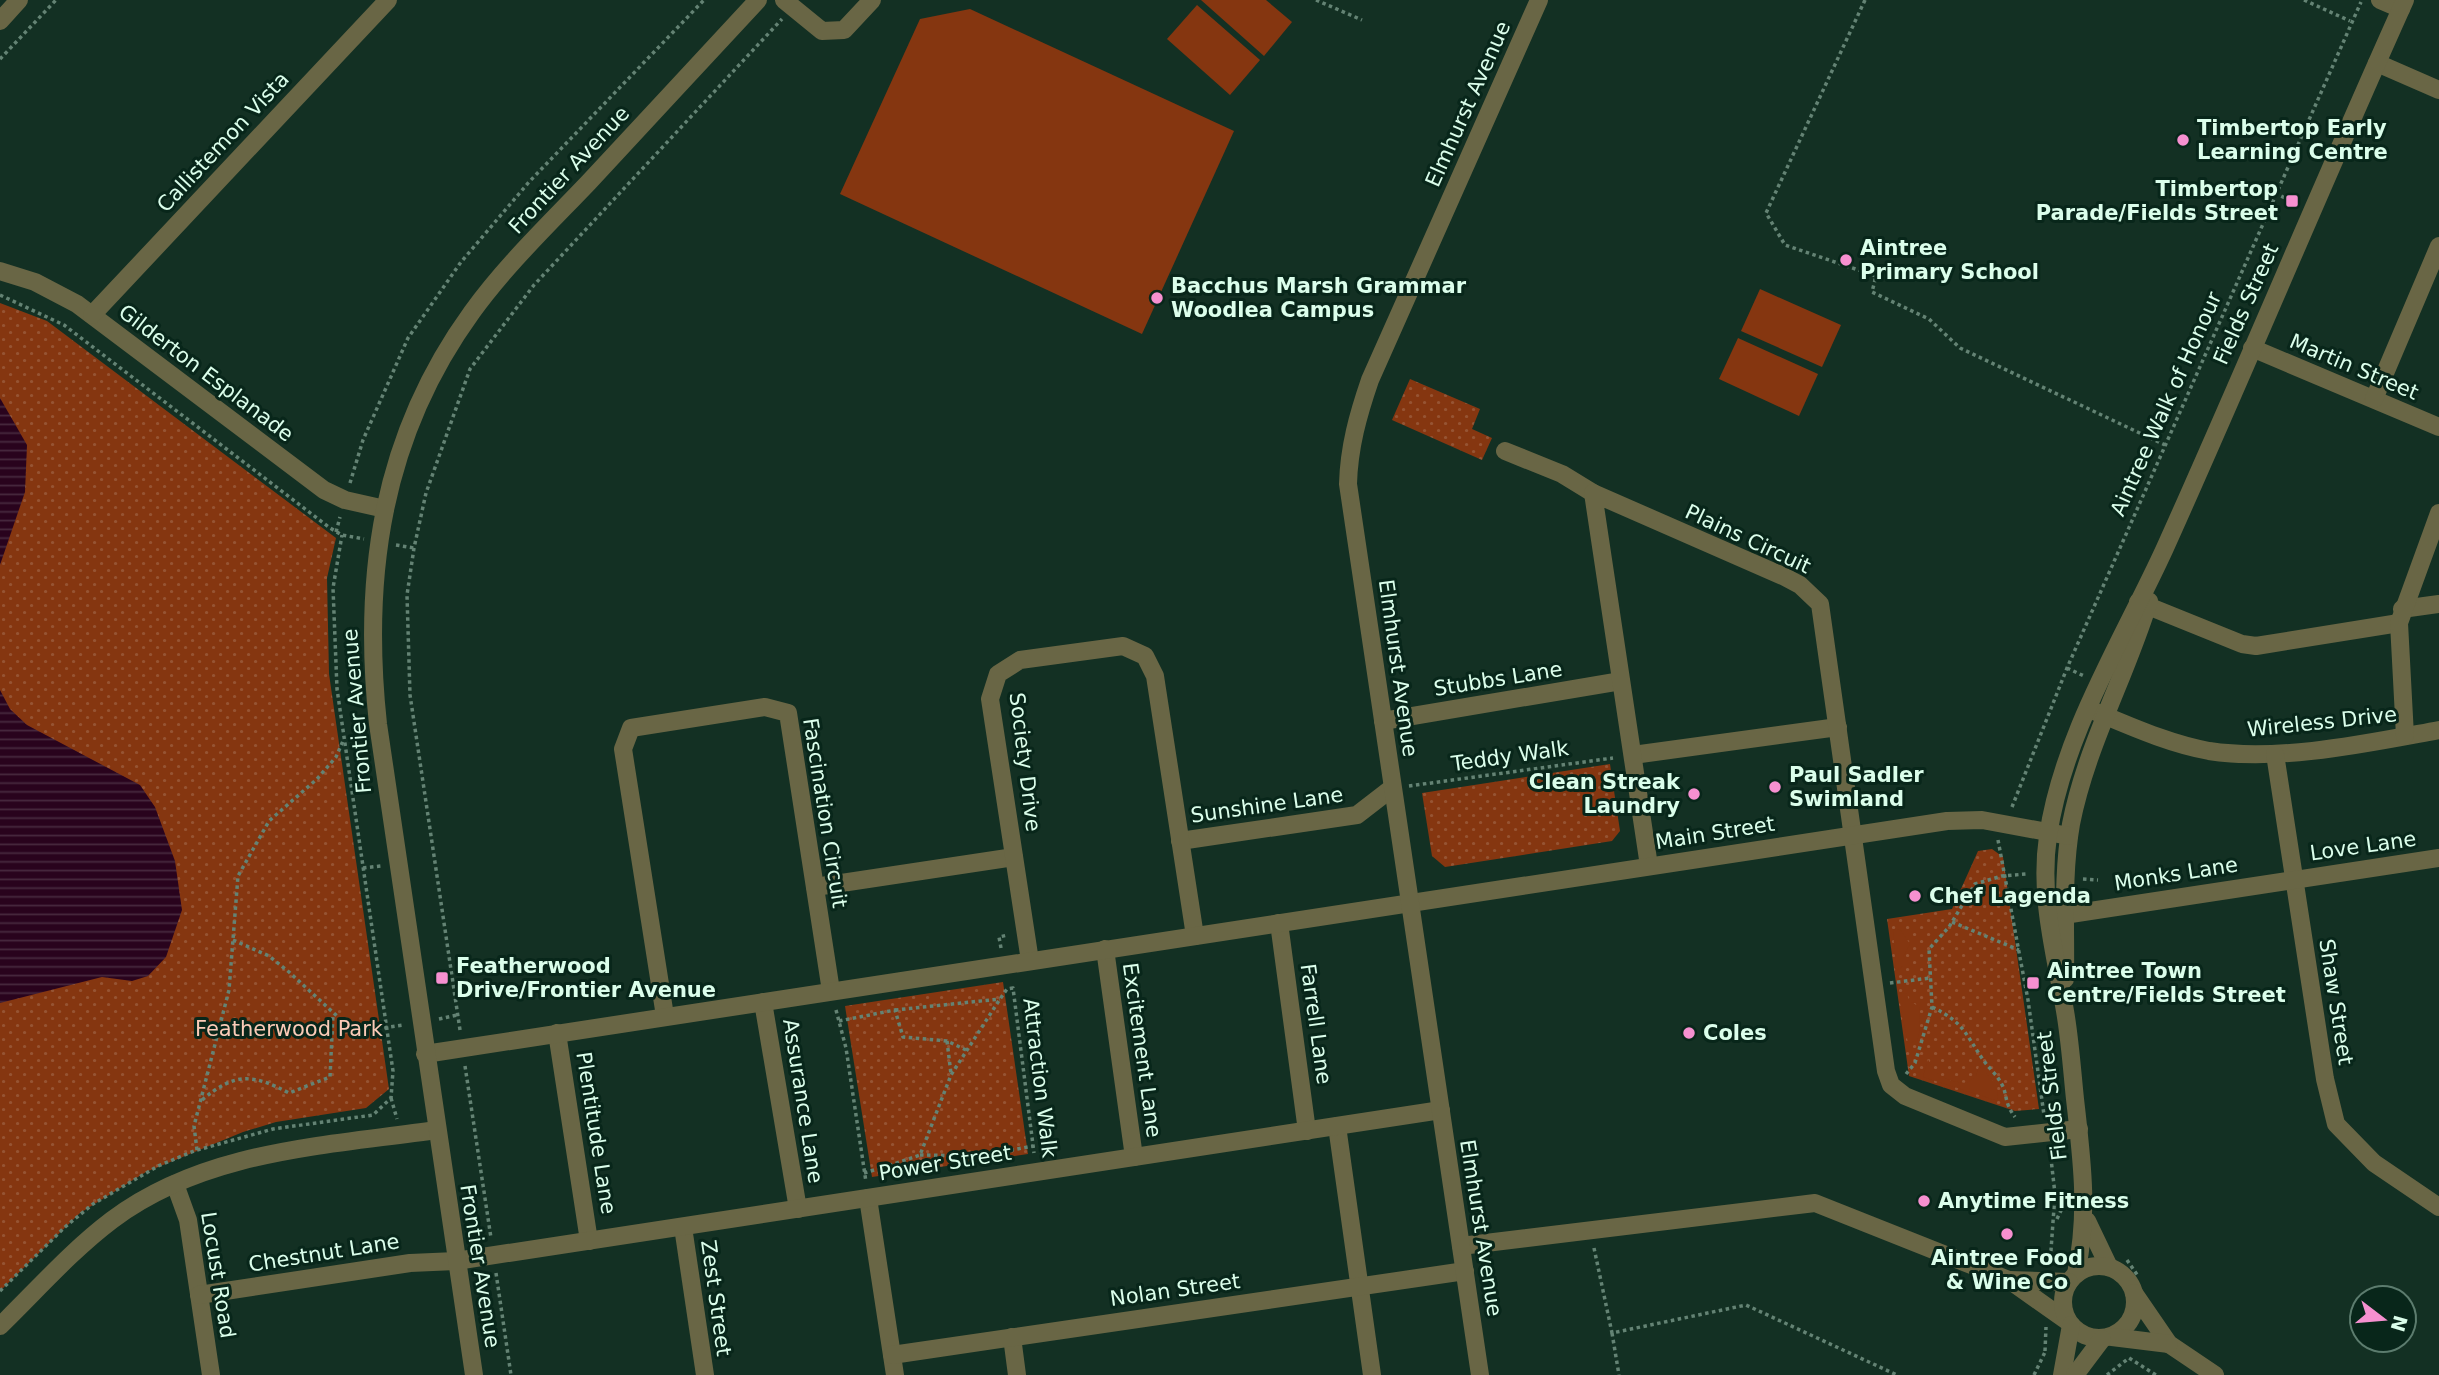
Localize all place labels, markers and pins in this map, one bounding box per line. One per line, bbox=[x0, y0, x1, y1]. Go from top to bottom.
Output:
place label: Timbertop Early Learning Centre bbox=[2197, 116, 2388, 164]
marker: Timbertop Early Learning Centre bbox=[2175, 132, 2191, 148]
place label: Timbertop Parade/Fields Street bbox=[2036, 177, 2278, 225]
marker: Timbertop Parade/Fields Street bbox=[2284, 193, 2300, 209]
place label: Aintree Primary School bbox=[1860, 236, 2039, 284]
marker: Aintree Primary School bbox=[1838, 252, 1854, 268]
place label: Bacchus Marsh Grammar Woodlea Campus bbox=[1171, 274, 1467, 322]
marker: Bacchus Marsh Grammar Woodlea Campus bbox=[1149, 290, 1165, 306]
place label: Paul Sadler Swimland bbox=[1789, 763, 1924, 811]
place label: Clean Streak Laundry bbox=[1529, 770, 1681, 818]
marker: Paul Sadler Swimland bbox=[1767, 779, 1783, 795]
marker: Clean Streak Laundry bbox=[1686, 786, 1702, 802]
place label: Chef Lagenda bbox=[1929, 884, 2091, 908]
marker: Chef Lagenda bbox=[1907, 888, 1923, 904]
place label: Featherwood Drive/Frontier Avenue bbox=[456, 954, 716, 1002]
place label: Aintree Town Centre/Fields Street bbox=[2047, 959, 2286, 1007]
marker: Featherwood Drive/Frontier Avenue bbox=[434, 970, 450, 986]
marker: Aintree Town Centre/Fields Street bbox=[2025, 975, 2041, 991]
place label: Coles bbox=[1703, 1021, 1767, 1045]
marker: Coles bbox=[1681, 1025, 1697, 1041]
place label: Anytime Fitness bbox=[1938, 1189, 2129, 1213]
marker: Anytime Fitness bbox=[1916, 1193, 1932, 1209]
marker: Aintree Food & Wine Co bbox=[1999, 1226, 2015, 1242]
place label: Aintree Food & Wine Co bbox=[1931, 1246, 2083, 1294]

